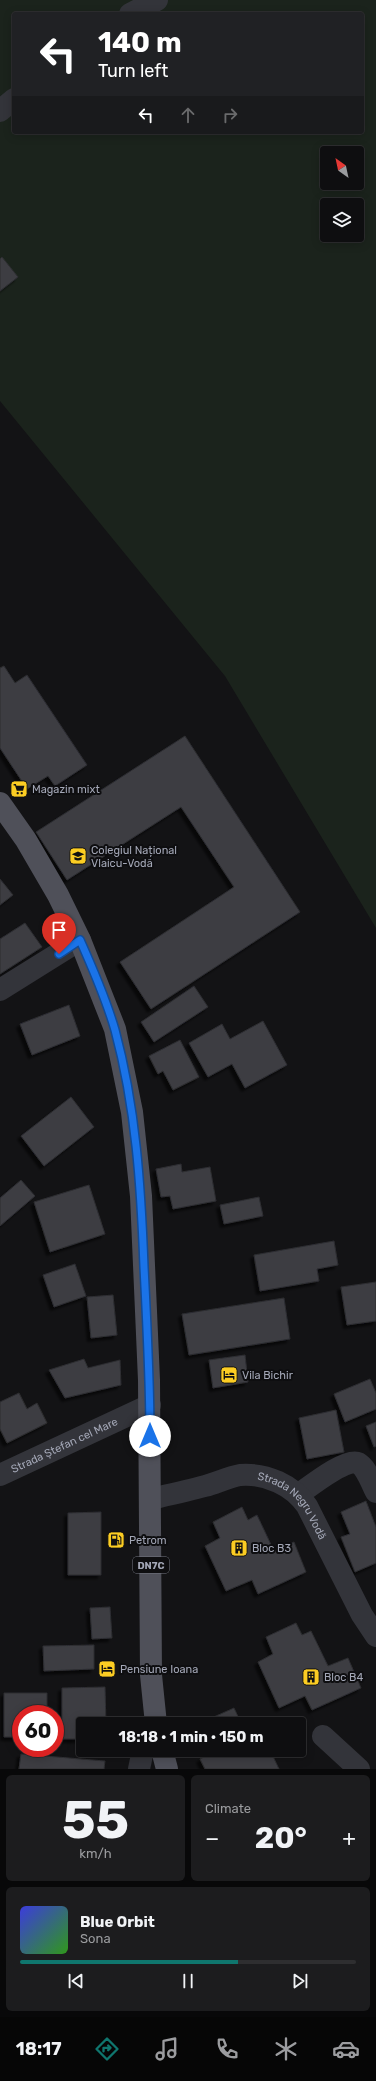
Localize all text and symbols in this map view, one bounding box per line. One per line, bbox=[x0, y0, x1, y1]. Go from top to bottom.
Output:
text: 140 m bbox=[98, 26, 182, 59]
icon: left bbox=[32, 28, 84, 80]
text: Turn left bbox=[98, 60, 168, 82]
icon: left bbox=[135, 104, 157, 126]
icon: ahead bbox=[177, 104, 199, 126]
icon: right bbox=[219, 104, 241, 126]
north arrow bbox=[320, 146, 364, 190]
map controls bbox=[320, 146, 364, 242]
button: layers bbox=[320, 198, 364, 242]
supermarket icon: Magazin mixt bbox=[9, 779, 29, 799]
place label: Magazin mixt bbox=[32, 783, 100, 796]
place label: Colegiul Național Vlaicu-Vodă bbox=[91, 844, 177, 870]
school or university icon: Colegiul Național Vlaicu-Vodă bbox=[68, 846, 88, 866]
pin bbox=[42, 913, 76, 954]
icon: arrive bbox=[48, 919, 70, 941]
hotel icon: Vila Bichir bbox=[219, 1365, 239, 1385]
place label: Vila Bichir bbox=[242, 1369, 294, 1382]
street label: Strada Ștefan cel Mare bbox=[9, 1415, 120, 1476]
position arrow bbox=[129, 1415, 171, 1457]
street label: Strada Negru Vodă bbox=[256, 1470, 329, 1542]
fuel station icon: Petrom bbox=[106, 1530, 126, 1550]
place label: Petrom bbox=[129, 1534, 167, 1547]
building icon: Bloc B3 bbox=[229, 1538, 249, 1558]
place label: Bloc B3 bbox=[252, 1542, 291, 1555]
road number: DN7C bbox=[133, 1557, 169, 1573]
hotel icon: Pensiune Ioana bbox=[97, 1659, 117, 1679]
place label: Pensiune Ioana bbox=[120, 1663, 198, 1676]
building icon: Bloc B4 bbox=[301, 1667, 321, 1687]
place label: Bloc B4 bbox=[324, 1671, 363, 1684]
speed limit sign: 60 bbox=[12, 1705, 64, 1757]
text: 18:18 · 1 min · 150 m bbox=[119, 1728, 263, 1746]
text: 55 bbox=[62, 1789, 129, 1851]
text: Climate bbox=[205, 1801, 251, 1816]
text: 20° bbox=[255, 1820, 307, 1856]
text: − bbox=[205, 1825, 219, 1852]
text: + bbox=[342, 1825, 356, 1852]
text: km/h bbox=[79, 1846, 112, 1861]
text: Blue Orbit bbox=[80, 1913, 155, 1931]
text: Sona bbox=[80, 1931, 111, 1946]
icon: previous bbox=[65, 1970, 87, 1992]
icon: pause bbox=[177, 1970, 199, 1992]
icon: next bbox=[289, 1970, 311, 1992]
icon: directions bbox=[93, 2035, 121, 2063]
icon: music bbox=[153, 2035, 181, 2063]
icon: phone bbox=[213, 2035, 241, 2063]
icon: climate bbox=[272, 2035, 300, 2063]
icon: car bbox=[332, 2035, 360, 2063]
text: 18:17 bbox=[16, 2038, 62, 2060]

